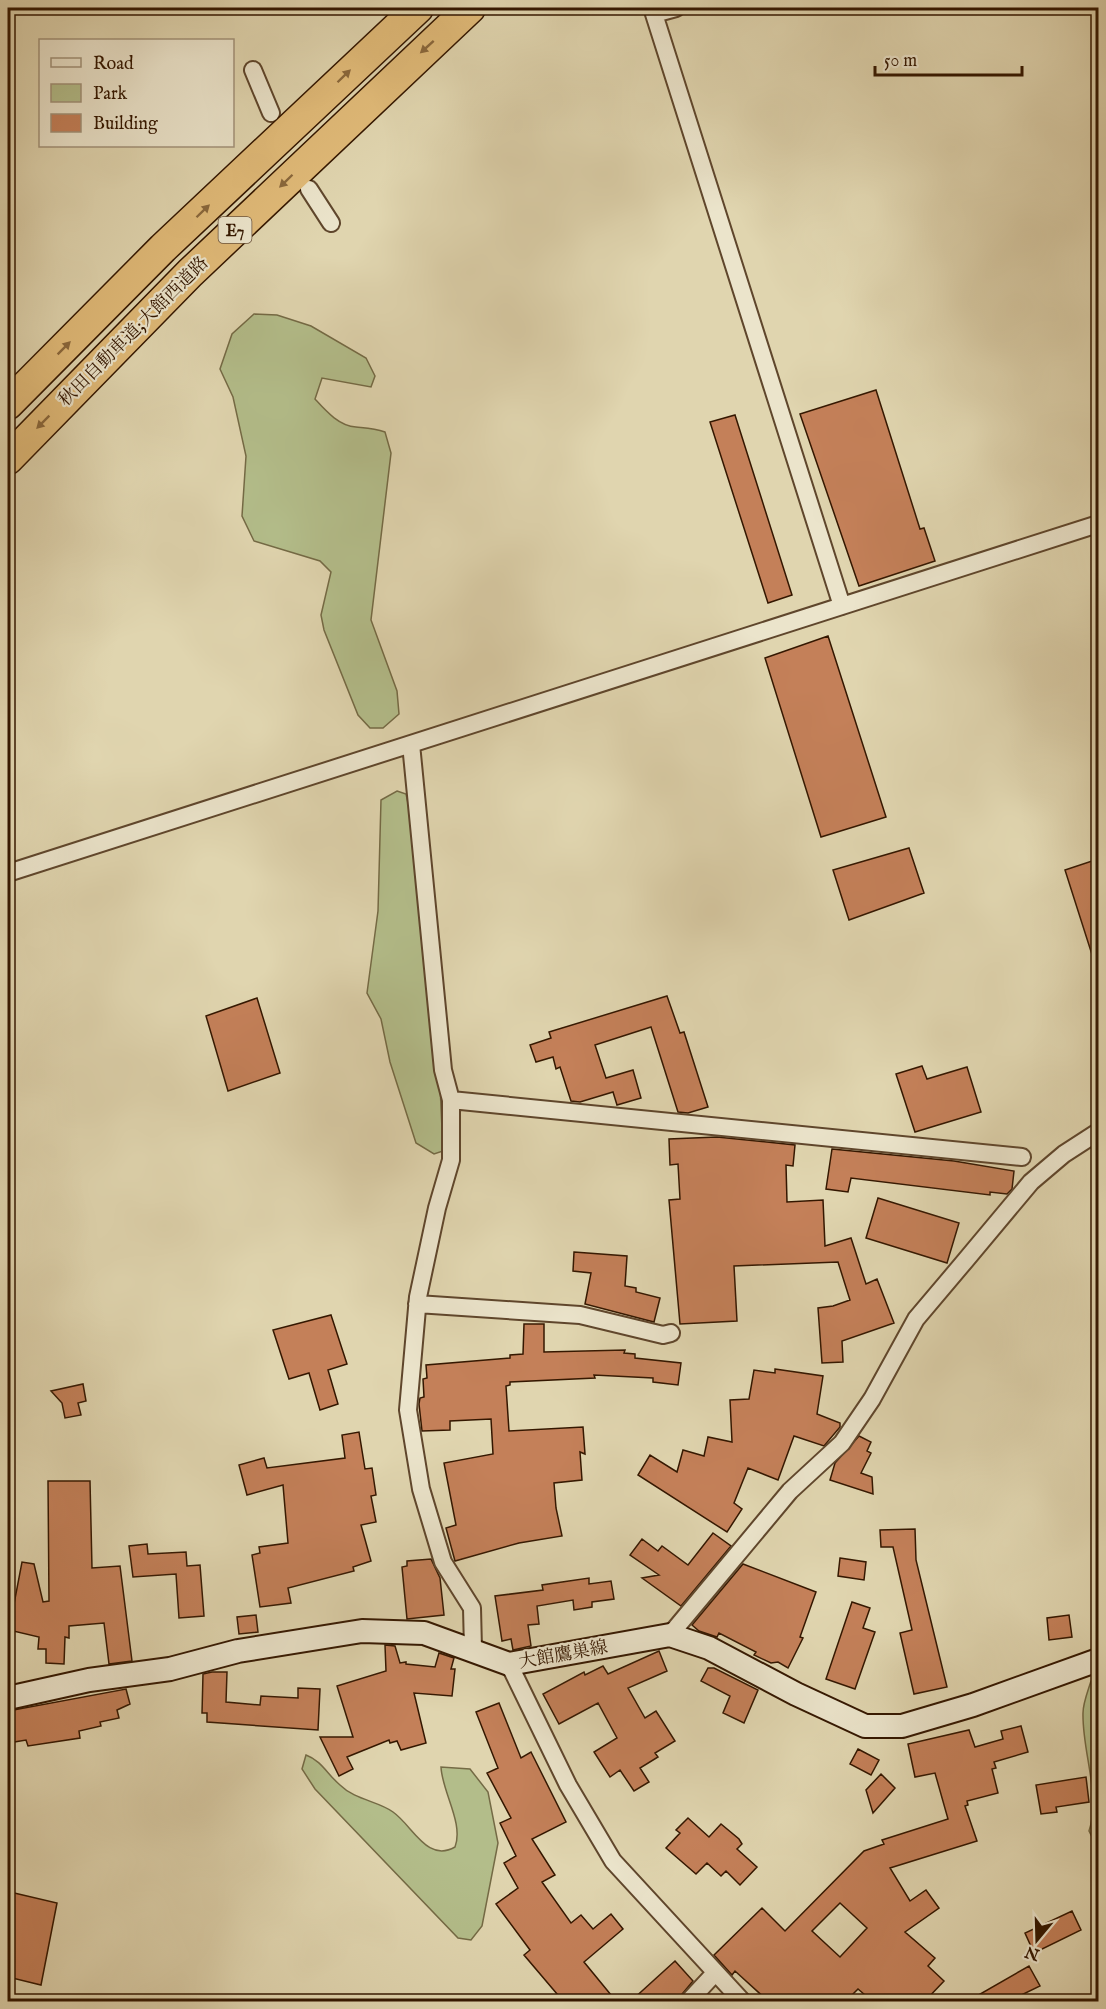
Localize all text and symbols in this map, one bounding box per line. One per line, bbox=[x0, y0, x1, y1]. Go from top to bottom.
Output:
legend bbox=[39, 39, 234, 147]
scale bar bbox=[875, 39, 1022, 77]
one-way arrow bbox=[419, 40, 434, 54]
text: 50 m bbox=[884, 50, 917, 73]
text: Road bbox=[93, 53, 134, 76]
one-way arrow bbox=[336, 70, 350, 84]
text: Park bbox=[93, 83, 128, 106]
text: Building bbox=[93, 113, 158, 136]
one-way arrow bbox=[279, 174, 293, 188]
one-way arrow bbox=[195, 204, 210, 218]
road number: E7 bbox=[218, 217, 252, 243]
street label: 秋田自動車道;大館西道路 bbox=[54, 252, 214, 412]
one-way arrow bbox=[56, 341, 70, 355]
one-way arrow bbox=[36, 415, 50, 430]
street label: 大館鷹巣線 bbox=[517, 1636, 610, 1675]
north arrow bbox=[1007, 1910, 1067, 1970]
text: N bbox=[1023, 1941, 1044, 1964]

